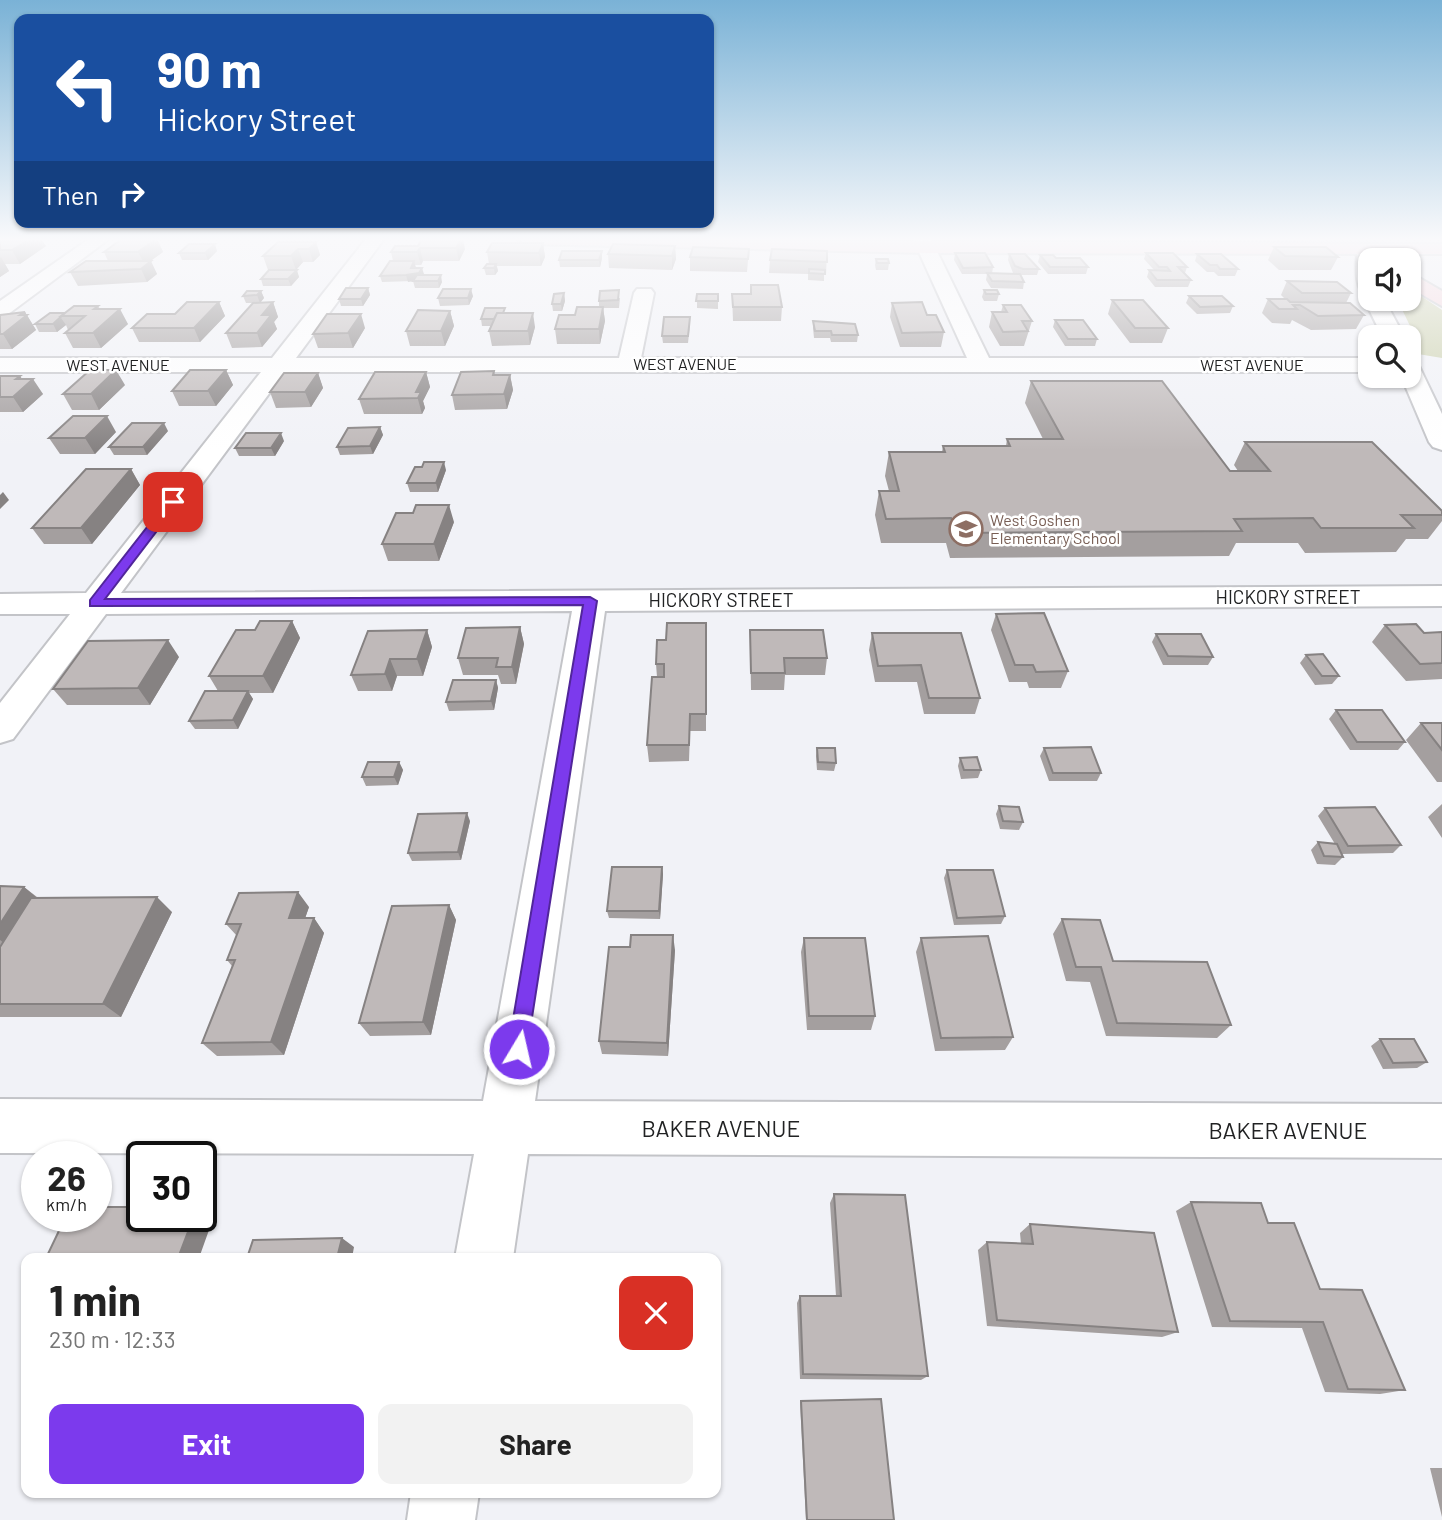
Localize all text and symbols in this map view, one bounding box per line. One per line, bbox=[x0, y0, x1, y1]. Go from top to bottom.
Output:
text: 90 m bbox=[157, 39, 262, 98]
icon: left bbox=[42, 42, 133, 133]
text: Hickory Street bbox=[157, 99, 357, 137]
icon: right bbox=[113, 175, 151, 213]
text: Then bbox=[42, 179, 99, 210]
map controls bbox=[1358, 248, 1421, 388]
button: sound bbox=[1358, 248, 1421, 311]
button: search bbox=[1358, 325, 1421, 388]
street label: WEST AVENUE bbox=[633, 354, 737, 373]
street label: WEST AVENUE bbox=[66, 355, 170, 374]
street label: WEST AVENUE bbox=[1200, 355, 1304, 374]
pin bbox=[143, 472, 203, 532]
icon: arrive bbox=[154, 483, 192, 521]
school or university icon: West Goshen Elementary School bbox=[947, 510, 985, 548]
place label: West Goshen Elementary School bbox=[990, 510, 1120, 547]
street label: HICKORY STREET bbox=[1216, 585, 1361, 608]
street label: HICKORY STREET bbox=[649, 588, 794, 611]
position arrow bbox=[482, 1012, 556, 1086]
street label: BAKER AVENUE bbox=[642, 1114, 800, 1142]
street label: BAKER AVENUE bbox=[1209, 1116, 1367, 1144]
speed limit sign: 30 bbox=[126, 1141, 217, 1232]
text: 26 bbox=[47, 1156, 86, 1198]
text: km/h bbox=[46, 1193, 87, 1215]
text: 1 min bbox=[49, 1274, 141, 1324]
button: close bbox=[619, 1276, 693, 1350]
text: 230 m · 12:33 bbox=[49, 1325, 176, 1353]
button: Exit bbox=[49, 1404, 364, 1484]
button: Share bbox=[378, 1404, 693, 1484]

